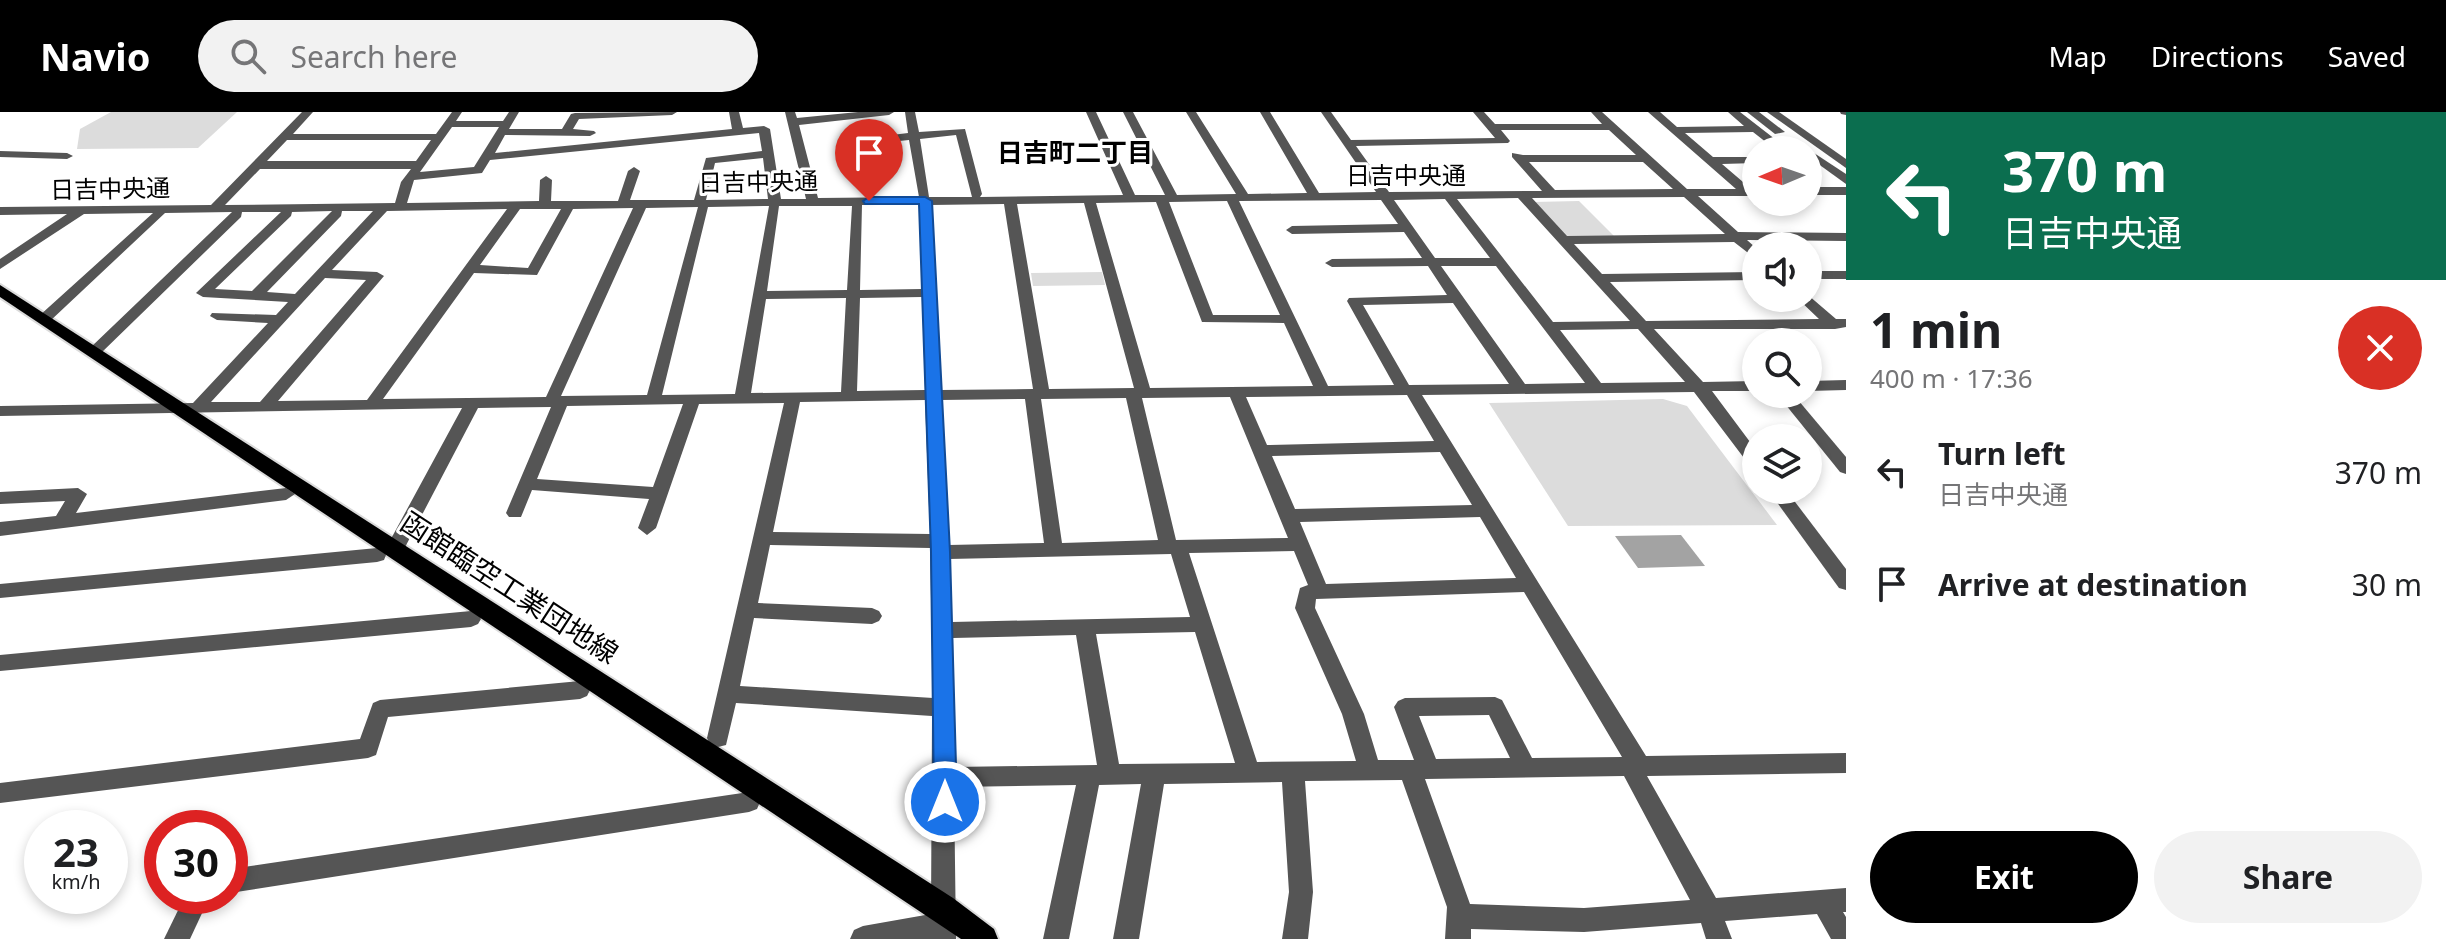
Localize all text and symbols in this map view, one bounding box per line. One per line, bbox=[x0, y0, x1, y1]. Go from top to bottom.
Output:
search box bbox=[198, 20, 758, 92]
text: Navio bbox=[40, 30, 150, 82]
icon: search bbox=[226, 34, 270, 78]
text: Search here bbox=[290, 36, 457, 77]
text: Map bbox=[2048, 37, 2107, 75]
text: Directions bbox=[2151, 37, 2284, 75]
text: Saved bbox=[2328, 37, 2406, 75]
pin bbox=[835, 119, 903, 201]
icon: arrive bbox=[847, 131, 891, 175]
text: 370 m bbox=[2002, 132, 2167, 208]
district label: 日吉町二丁目 bbox=[997, 134, 1153, 170]
north arrow bbox=[1742, 136, 1822, 216]
map controls bbox=[1742, 136, 1822, 504]
icon: left bbox=[1870, 144, 1974, 248]
street label: 日吉中央通 bbox=[1346, 158, 1466, 191]
street label: 日吉中央通 bbox=[698, 163, 818, 199]
street label: 日吉中央通 bbox=[50, 170, 170, 206]
text: 日吉中央通 bbox=[2002, 208, 2182, 257]
button: sound bbox=[1742, 232, 1822, 312]
text: 1 min bbox=[1870, 297, 2002, 362]
button: close bbox=[2338, 306, 2422, 390]
button: search bbox=[1742, 328, 1822, 408]
text: 400 m · 17:36 bbox=[1870, 360, 2033, 396]
button: layers bbox=[1742, 424, 1822, 504]
text: Turn left bbox=[1938, 433, 2066, 474]
icon: left bbox=[1870, 450, 1914, 494]
text: 370 m bbox=[2335, 452, 2422, 493]
text: 日吉中央通 bbox=[1938, 476, 2068, 512]
street label: 函館臨空工業団地線 bbox=[394, 502, 626, 672]
icon: arrive bbox=[1870, 562, 1914, 606]
text: Arrive at destination bbox=[1938, 564, 2248, 605]
text: 30 m bbox=[2352, 564, 2422, 605]
position arrow bbox=[903, 760, 987, 844]
speed limit sign: 30 bbox=[144, 810, 248, 914]
text: 23 bbox=[53, 824, 99, 879]
button: Exit bbox=[1870, 831, 2138, 923]
button: Share bbox=[2154, 831, 2422, 923]
text: km/h bbox=[51, 868, 101, 895]

